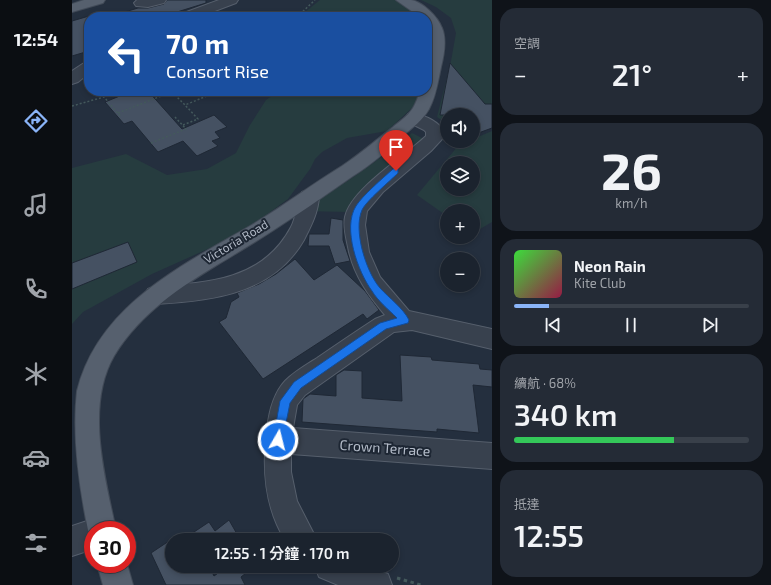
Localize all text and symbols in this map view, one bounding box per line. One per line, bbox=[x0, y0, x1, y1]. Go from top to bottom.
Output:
text: 70 m bbox=[166, 26, 229, 60]
text: 12:54 bbox=[14, 28, 58, 50]
icon: left bbox=[100, 28, 152, 80]
text: 空調 bbox=[514, 35, 540, 51]
text: 21° bbox=[612, 56, 652, 92]
text: Consort Rise bbox=[166, 60, 269, 82]
text: − bbox=[514, 61, 527, 87]
text: + bbox=[737, 61, 749, 87]
icon: directions bbox=[22, 107, 50, 135]
map controls bbox=[440, 108, 480, 292]
button: sound bbox=[440, 108, 480, 148]
pin bbox=[379, 130, 413, 171]
icon: arrive bbox=[385, 136, 407, 158]
text: 26 bbox=[601, 138, 662, 200]
button: layers bbox=[440, 156, 480, 196]
icon: music bbox=[22, 191, 50, 219]
text: km/h bbox=[615, 195, 648, 211]
button: + bbox=[440, 204, 480, 244]
street label: Victoria Road bbox=[201, 217, 270, 266]
button: − bbox=[440, 252, 480, 292]
text: Neon Rain bbox=[574, 257, 646, 275]
icon: phone bbox=[22, 275, 50, 303]
text: Kite Club bbox=[574, 275, 626, 291]
icon: previous bbox=[542, 314, 564, 336]
icon: pause bbox=[620, 314, 642, 336]
icon: next bbox=[699, 314, 721, 336]
icon: climate bbox=[22, 360, 50, 388]
text: 續航 · 68% bbox=[514, 375, 576, 391]
text: 340 km bbox=[514, 396, 617, 432]
position arrow bbox=[257, 419, 299, 461]
street label: Crown Terrace bbox=[339, 436, 431, 459]
icon: car bbox=[22, 444, 50, 472]
text: 抵達 bbox=[514, 496, 540, 512]
text: 12:55 bbox=[514, 517, 584, 553]
speed limit sign: 30 bbox=[84, 521, 136, 573]
icon: filters bbox=[22, 529, 50, 557]
text: 12:55 · 1 分鐘 · 170 m bbox=[215, 544, 349, 562]

